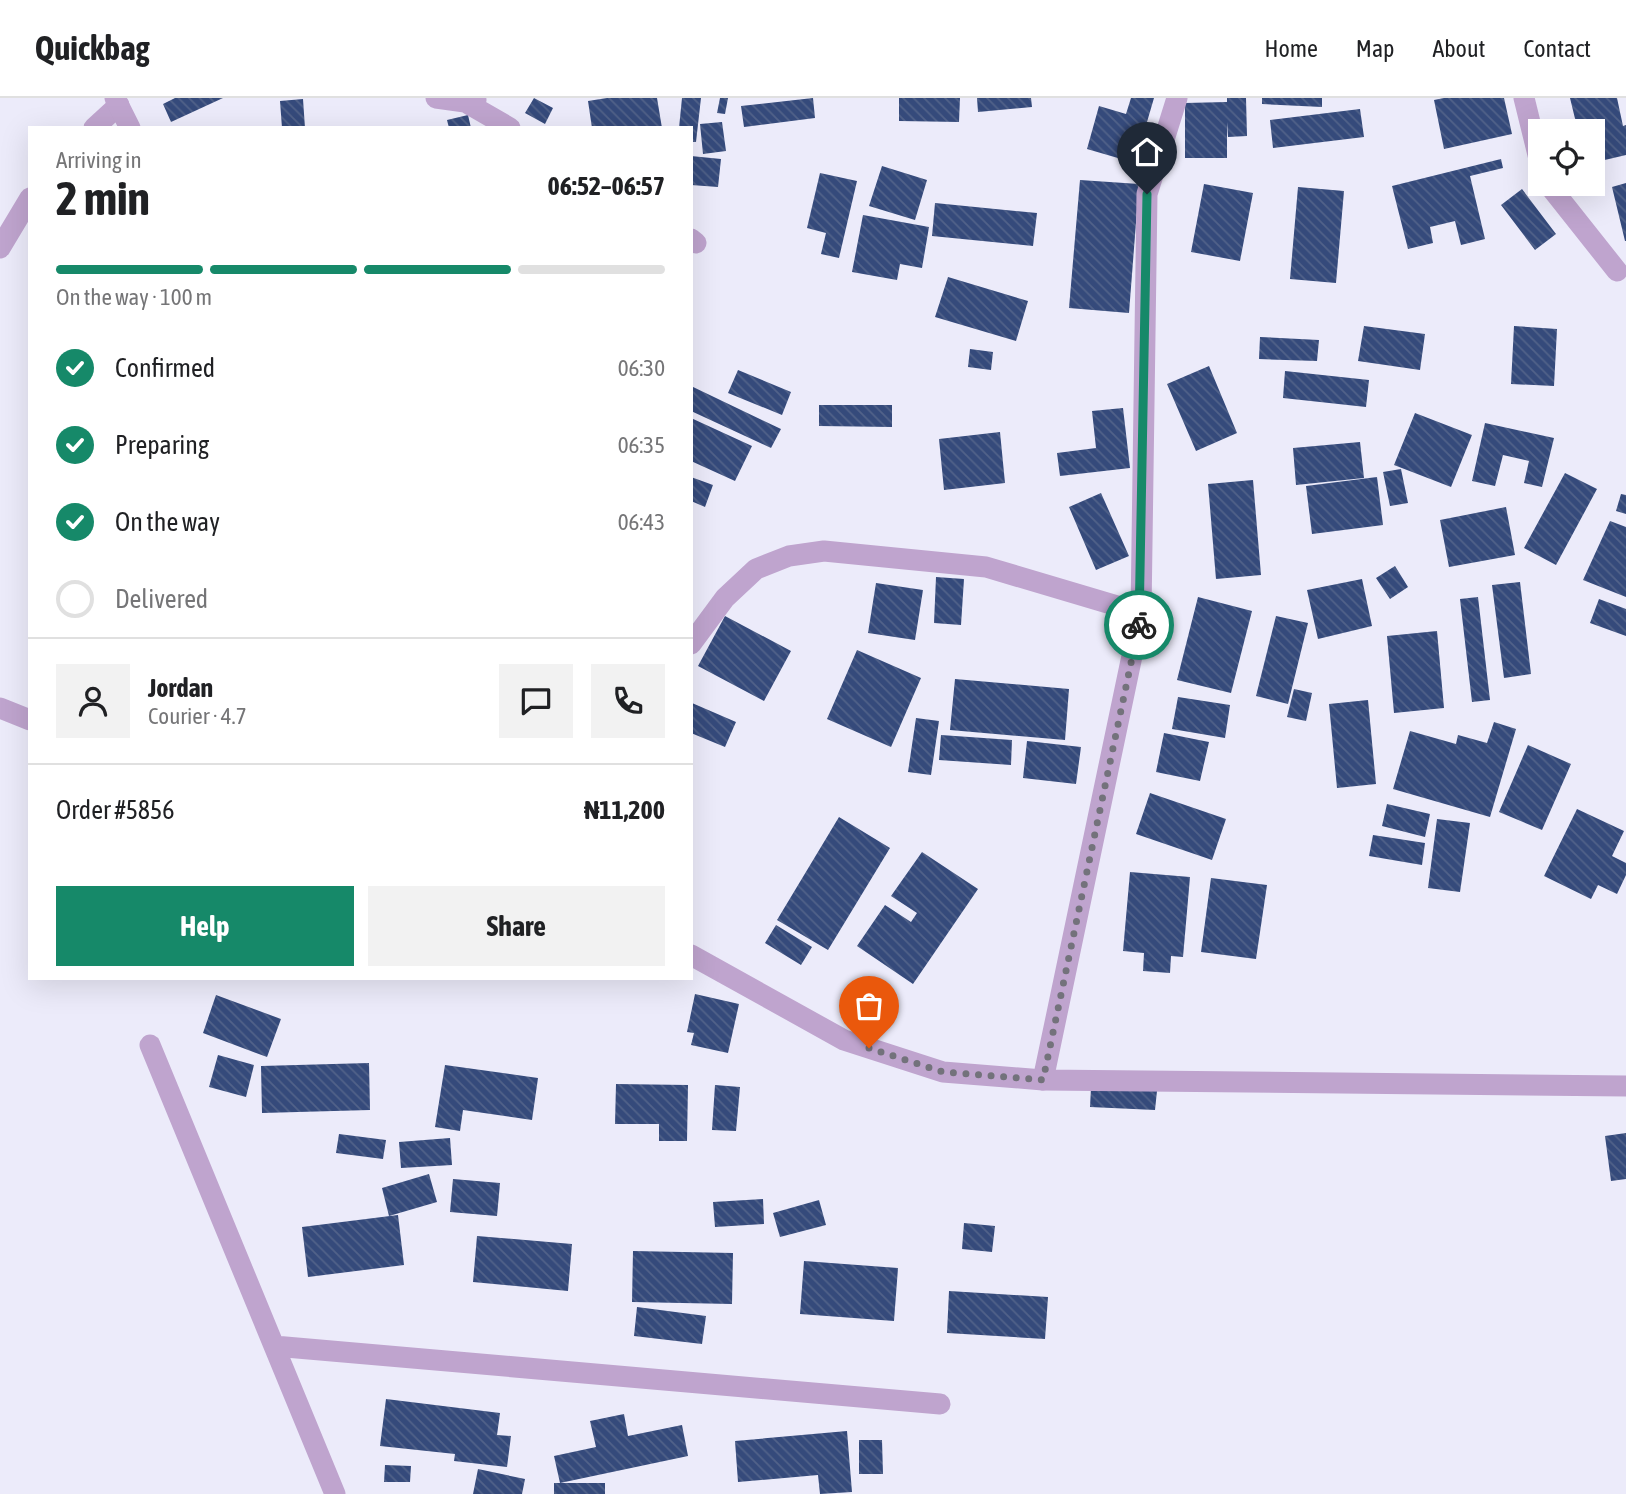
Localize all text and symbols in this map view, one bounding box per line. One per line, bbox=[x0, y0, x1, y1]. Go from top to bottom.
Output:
text: Quickbag bbox=[35, 29, 150, 67]
text: Home bbox=[1264, 35, 1318, 62]
text: Map bbox=[1356, 35, 1394, 62]
text: About bbox=[1432, 35, 1485, 62]
text: Contact bbox=[1523, 35, 1591, 62]
map controls bbox=[1528, 119, 1605, 196]
button: locate bbox=[1528, 119, 1605, 196]
pin bbox=[1117, 122, 1177, 194]
icon: home bbox=[1128, 133, 1166, 171]
text: Arriving in bbox=[56, 147, 142, 173]
text: 06:52–06:57 bbox=[548, 171, 665, 201]
text: 2 min bbox=[56, 172, 150, 225]
text: On the way · 100 m bbox=[56, 284, 212, 310]
icon: check bbox=[56, 349, 94, 387]
text: Confirmed bbox=[115, 353, 215, 383]
text: 06:30 bbox=[618, 355, 665, 381]
icon: check bbox=[56, 426, 94, 464]
text: Preparing bbox=[115, 430, 209, 460]
text: 06:35 bbox=[618, 432, 665, 458]
icon: check bbox=[56, 503, 94, 541]
text: On the way bbox=[115, 507, 220, 537]
text: 06:43 bbox=[618, 509, 665, 535]
text: Delivered bbox=[115, 584, 208, 614]
courier bbox=[1104, 590, 1174, 660]
icon: bike bbox=[1120, 606, 1158, 644]
button: person bbox=[56, 664, 130, 738]
button: chat bbox=[499, 664, 573, 738]
button: phone bbox=[591, 664, 665, 738]
text: Jordan bbox=[148, 673, 213, 703]
text: Courier · 4.7 bbox=[148, 703, 247, 729]
text: Order #5856 bbox=[56, 795, 175, 825]
text: ₦11,200 bbox=[584, 795, 665, 825]
button: Help bbox=[56, 886, 354, 966]
button: Share bbox=[368, 886, 665, 966]
pin bbox=[839, 976, 899, 1048]
icon: bag bbox=[850, 987, 888, 1025]

